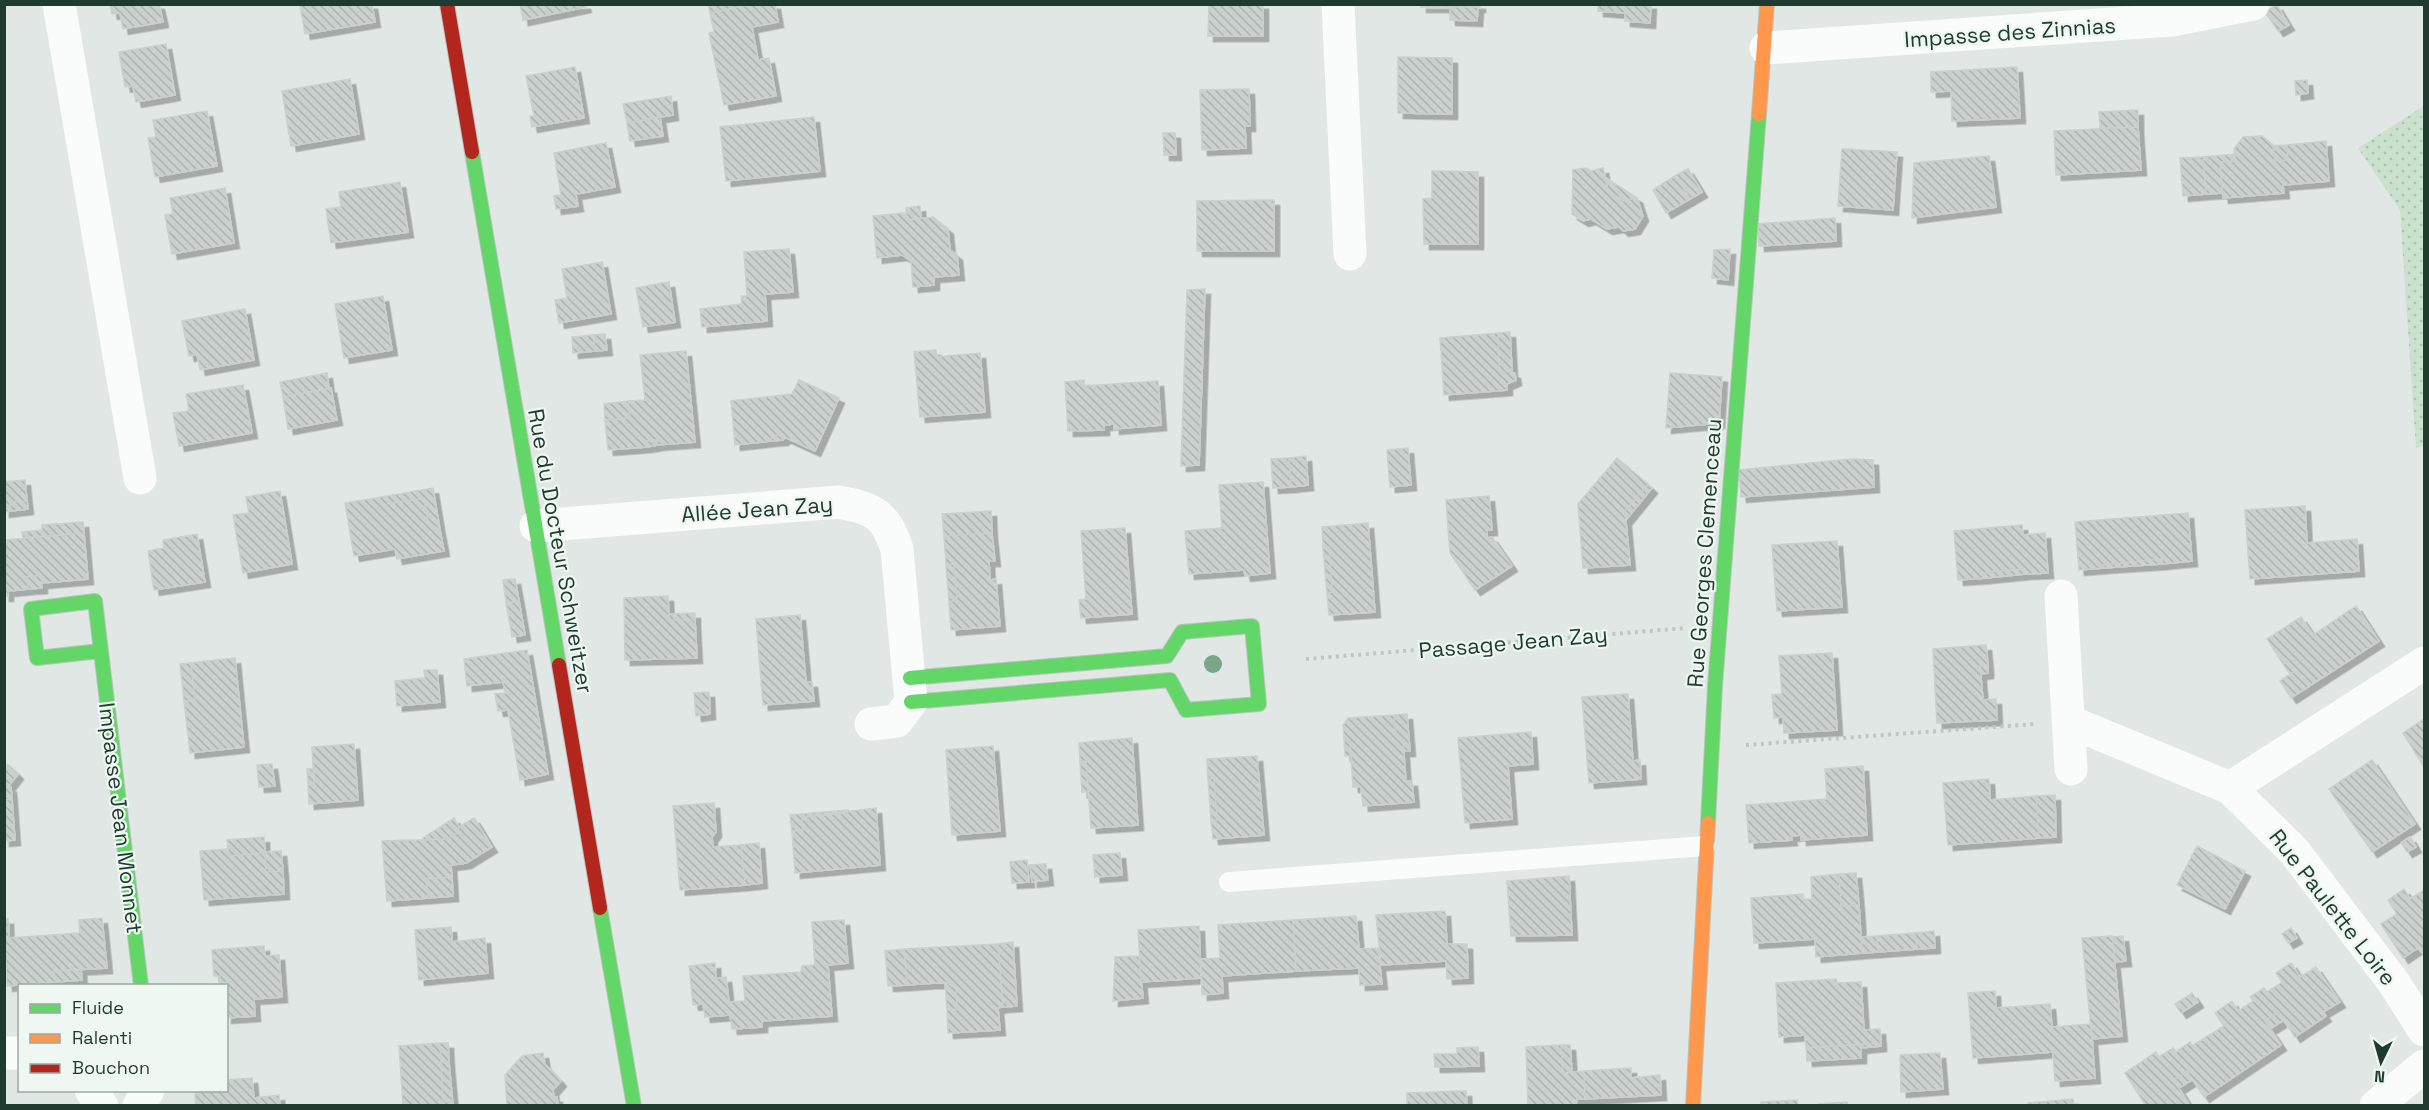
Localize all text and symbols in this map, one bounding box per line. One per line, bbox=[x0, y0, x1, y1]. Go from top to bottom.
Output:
street label: Impasse des Zinnias bbox=[1903, 11, 2117, 53]
street label: Rue du Docteur Schweitzer bbox=[522, 406, 600, 696]
street label: Rue Georges Clemenceau bbox=[1681, 418, 1727, 688]
street label: Allée Jean Zay bbox=[680, 490, 834, 528]
street label: Passage Jean Zay bbox=[1417, 620, 1609, 664]
street label: Impasse Jean Monnet bbox=[93, 701, 149, 935]
street label: Rue Paulette Loire bbox=[2263, 823, 2403, 991]
legend bbox=[18, 984, 228, 1092]
text: Fluide bbox=[72, 996, 124, 1019]
text: Ralenti bbox=[72, 1026, 132, 1049]
north arrow bbox=[2351, 1032, 2411, 1092]
text: Bouchon bbox=[72, 1056, 150, 1079]
text: N bbox=[2373, 1066, 2386, 1087]

